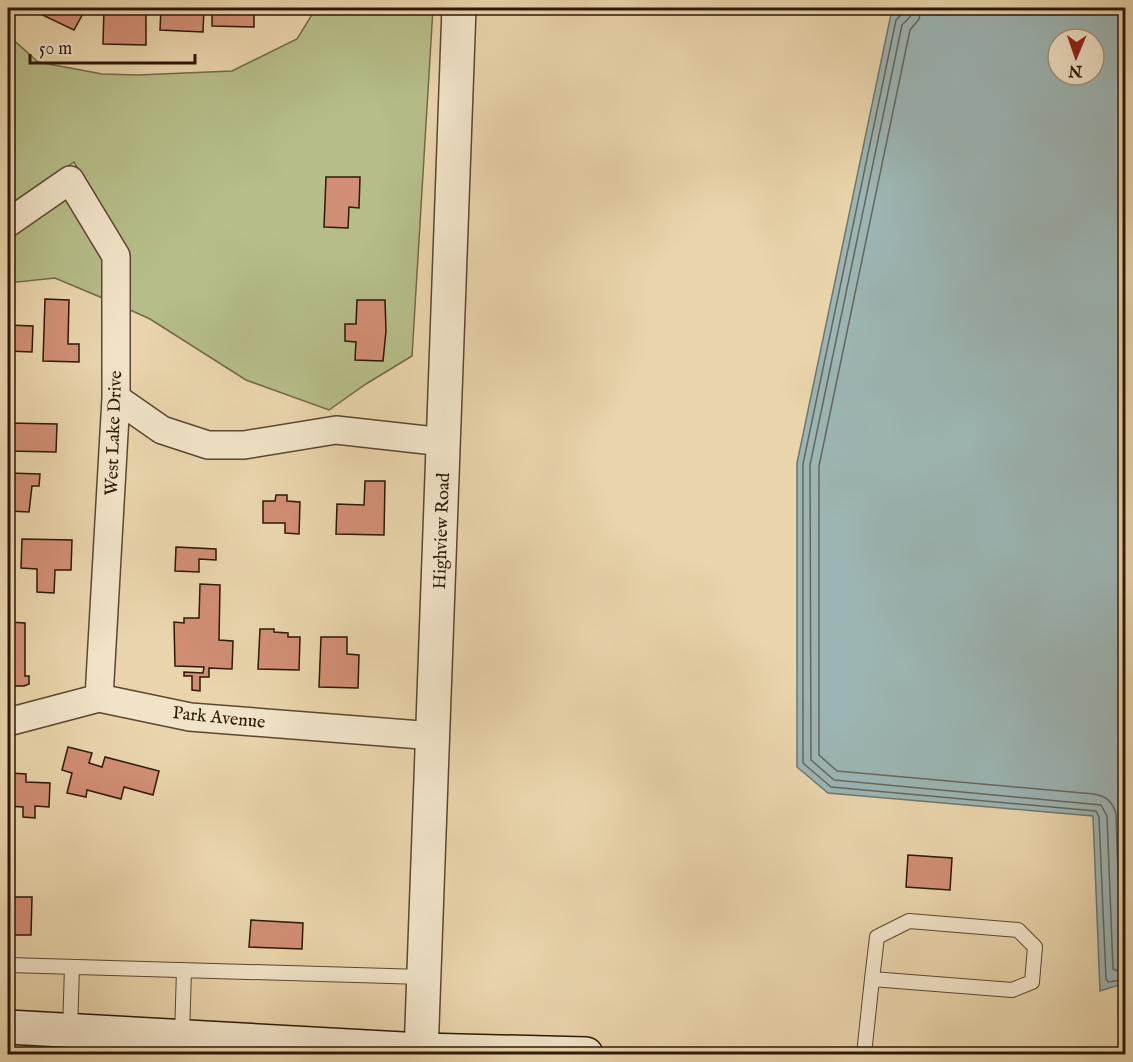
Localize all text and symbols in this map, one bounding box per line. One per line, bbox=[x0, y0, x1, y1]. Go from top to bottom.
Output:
scale bar bbox=[30, 27, 195, 65]
north arrow bbox=[1046, 27, 1106, 87]
text: 50 m bbox=[39, 38, 72, 61]
text: N bbox=[1068, 60, 1084, 80]
street label: West Lake Drive bbox=[101, 370, 128, 496]
street label: Highview Road bbox=[429, 472, 456, 590]
street label: Park Avenue bbox=[171, 702, 266, 735]

